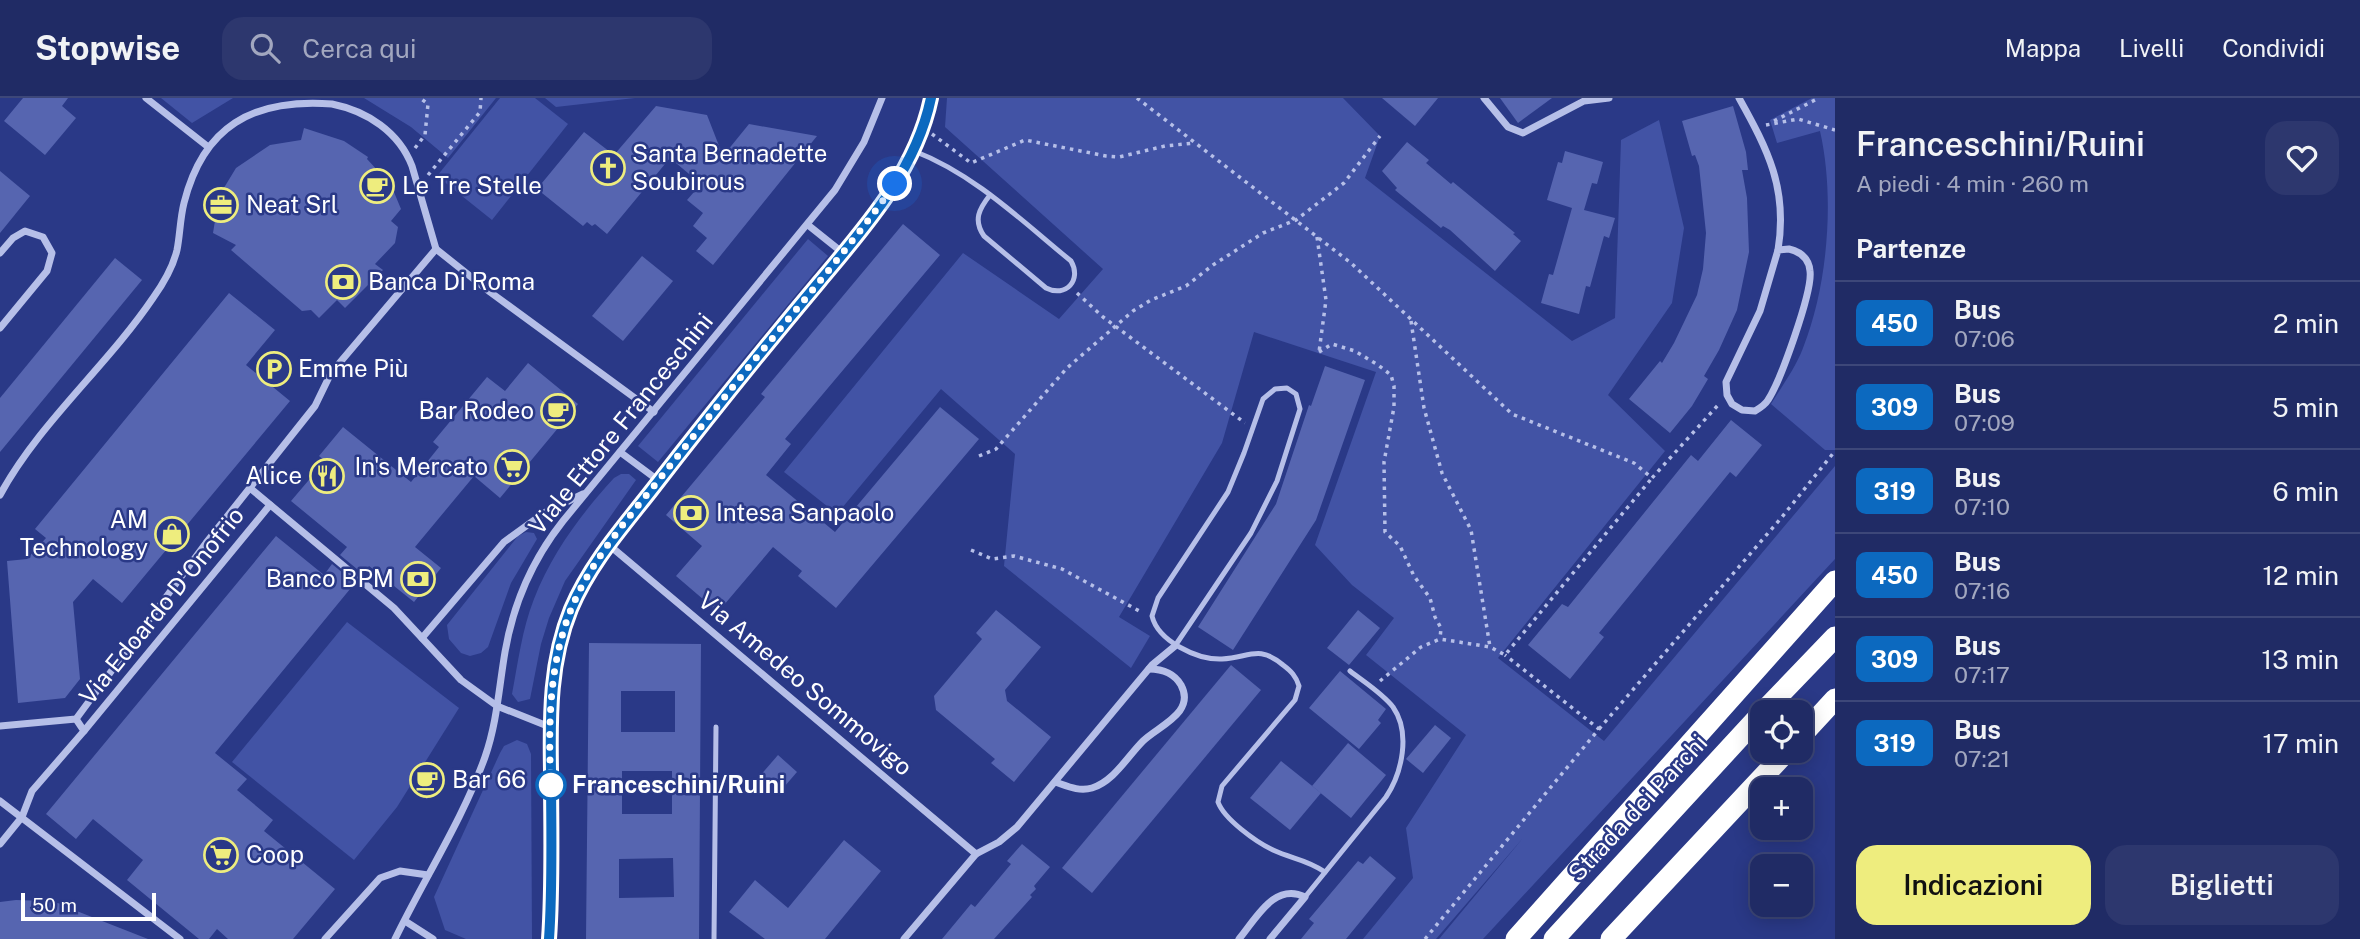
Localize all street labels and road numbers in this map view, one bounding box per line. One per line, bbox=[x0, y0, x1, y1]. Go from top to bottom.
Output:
street label: Viale Ettore Franceschini bbox=[522, 307, 718, 540]
street label: Via Edoardo D'Onofrio bbox=[73, 501, 249, 709]
street label: Via Amedeo Sommovigo bbox=[693, 586, 918, 781]
street label: Strada dei Parchi bbox=[1562, 728, 1712, 886]

